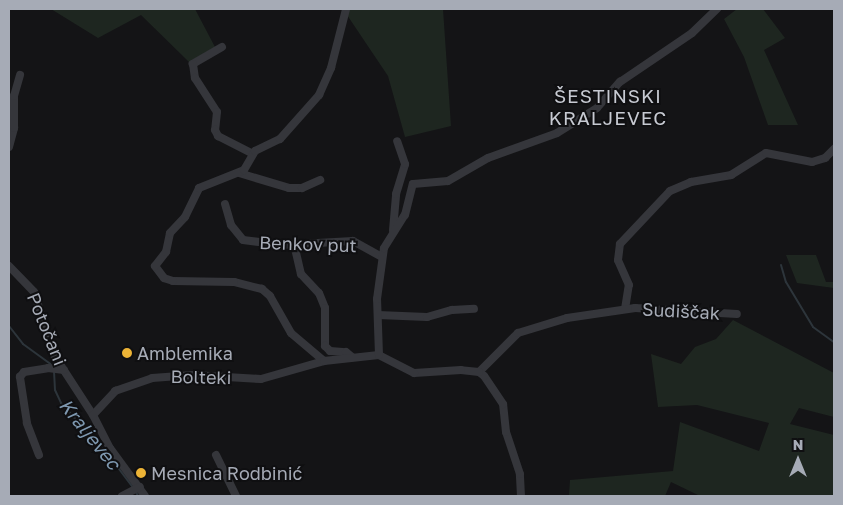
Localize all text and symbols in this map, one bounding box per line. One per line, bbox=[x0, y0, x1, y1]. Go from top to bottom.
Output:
district label: ŠESTINSKI KRALJEVEC bbox=[548, 85, 668, 129]
street label: Benkov put bbox=[259, 232, 357, 256]
street label: Potočani bbox=[23, 290, 71, 368]
street label: Sudiščak bbox=[641, 298, 721, 324]
place label: Amblemika bbox=[137, 342, 233, 364]
marker: Amblemika bbox=[121, 347, 133, 359]
street label: Bolteki bbox=[170, 366, 232, 388]
water label: Kraljevec bbox=[55, 394, 125, 474]
north arrow bbox=[773, 435, 823, 485]
text: N bbox=[793, 436, 803, 453]
place label: Mesnica Rodbinić bbox=[151, 462, 302, 484]
marker: Mesnica Rodbinić bbox=[135, 467, 147, 479]

